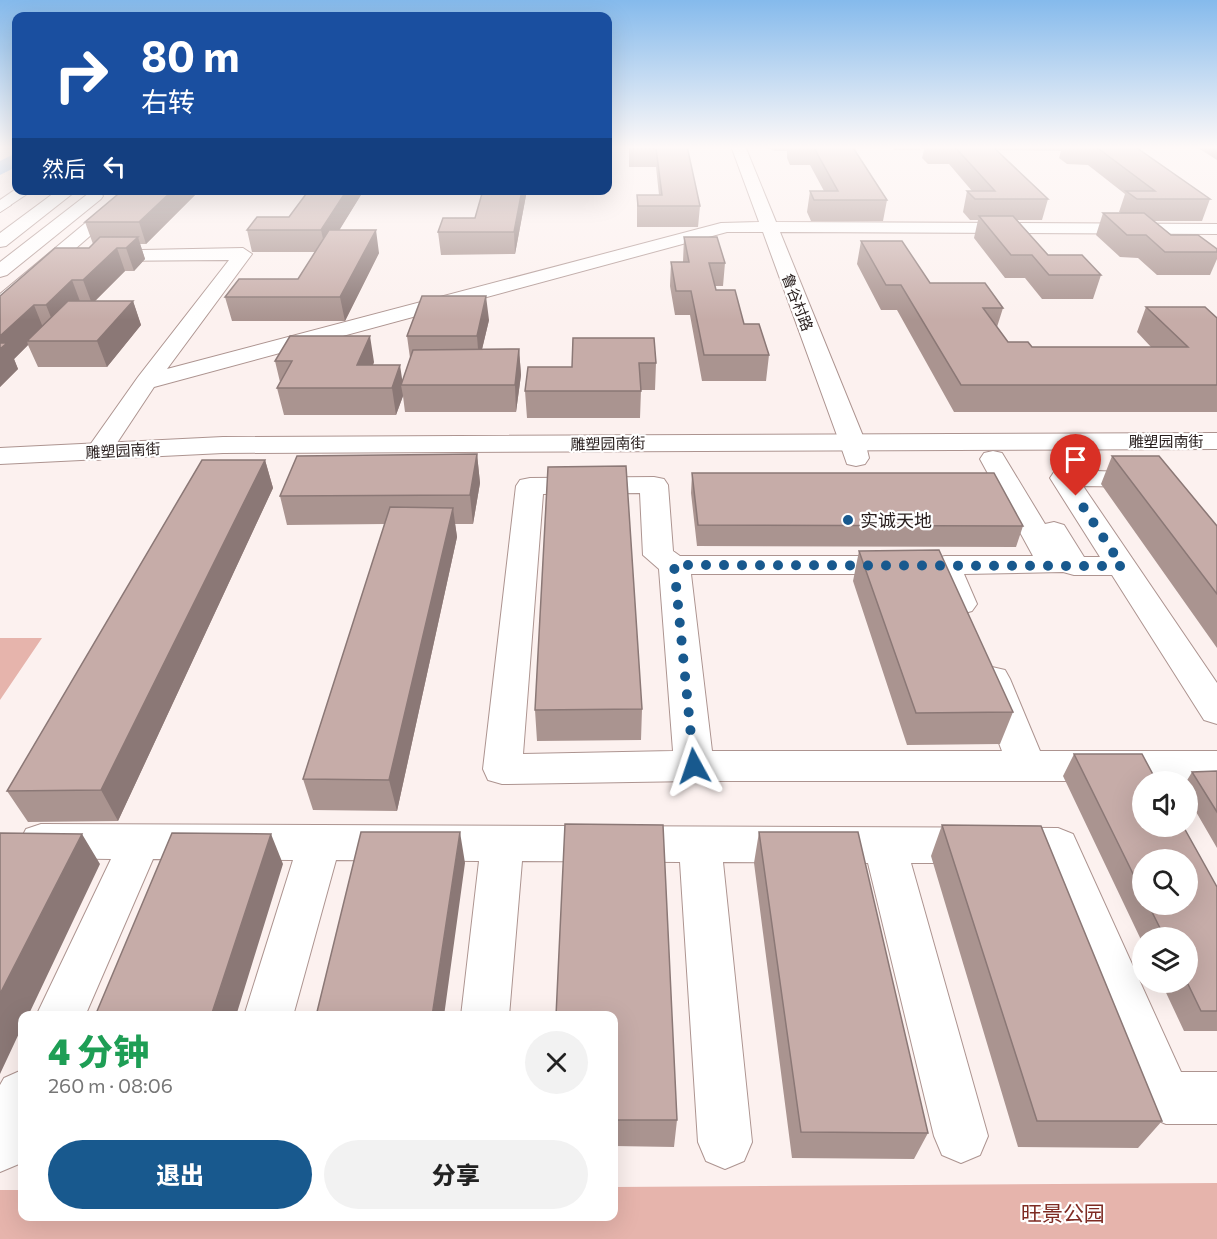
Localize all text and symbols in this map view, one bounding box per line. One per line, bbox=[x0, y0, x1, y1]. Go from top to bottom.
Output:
text: 80 m bbox=[141, 29, 240, 81]
icon: right bbox=[42, 36, 120, 114]
text: 右转 bbox=[141, 85, 195, 118]
icon: left bbox=[98, 150, 131, 183]
text: 然后 bbox=[42, 155, 86, 182]
street label: 鲁谷村路 bbox=[779, 271, 817, 333]
street label: 雕塑园南街 bbox=[1128, 432, 1204, 450]
street label: 雕塑园南街 bbox=[570, 433, 646, 453]
pin bbox=[1050, 434, 1101, 496]
street label: 雕塑园南街 bbox=[85, 439, 161, 461]
icon: arrive bbox=[1059, 443, 1092, 476]
place label: 实诚天地 bbox=[860, 509, 932, 531]
marker: 实诚天地 bbox=[841, 513, 855, 527]
position arrow bbox=[662, 734, 726, 798]
map controls bbox=[1132, 771, 1198, 993]
button: sound bbox=[1132, 771, 1198, 837]
button: search bbox=[1132, 849, 1198, 915]
button: layers bbox=[1132, 927, 1198, 993]
text: 4 分钟 bbox=[48, 1028, 149, 1072]
button: close bbox=[525, 1031, 588, 1094]
text: 260 m · 08:06 bbox=[48, 1073, 173, 1097]
button: 退出 bbox=[48, 1140, 312, 1209]
button: 分享 bbox=[324, 1140, 588, 1209]
park label: 旺景公园 bbox=[1021, 1200, 1105, 1225]

